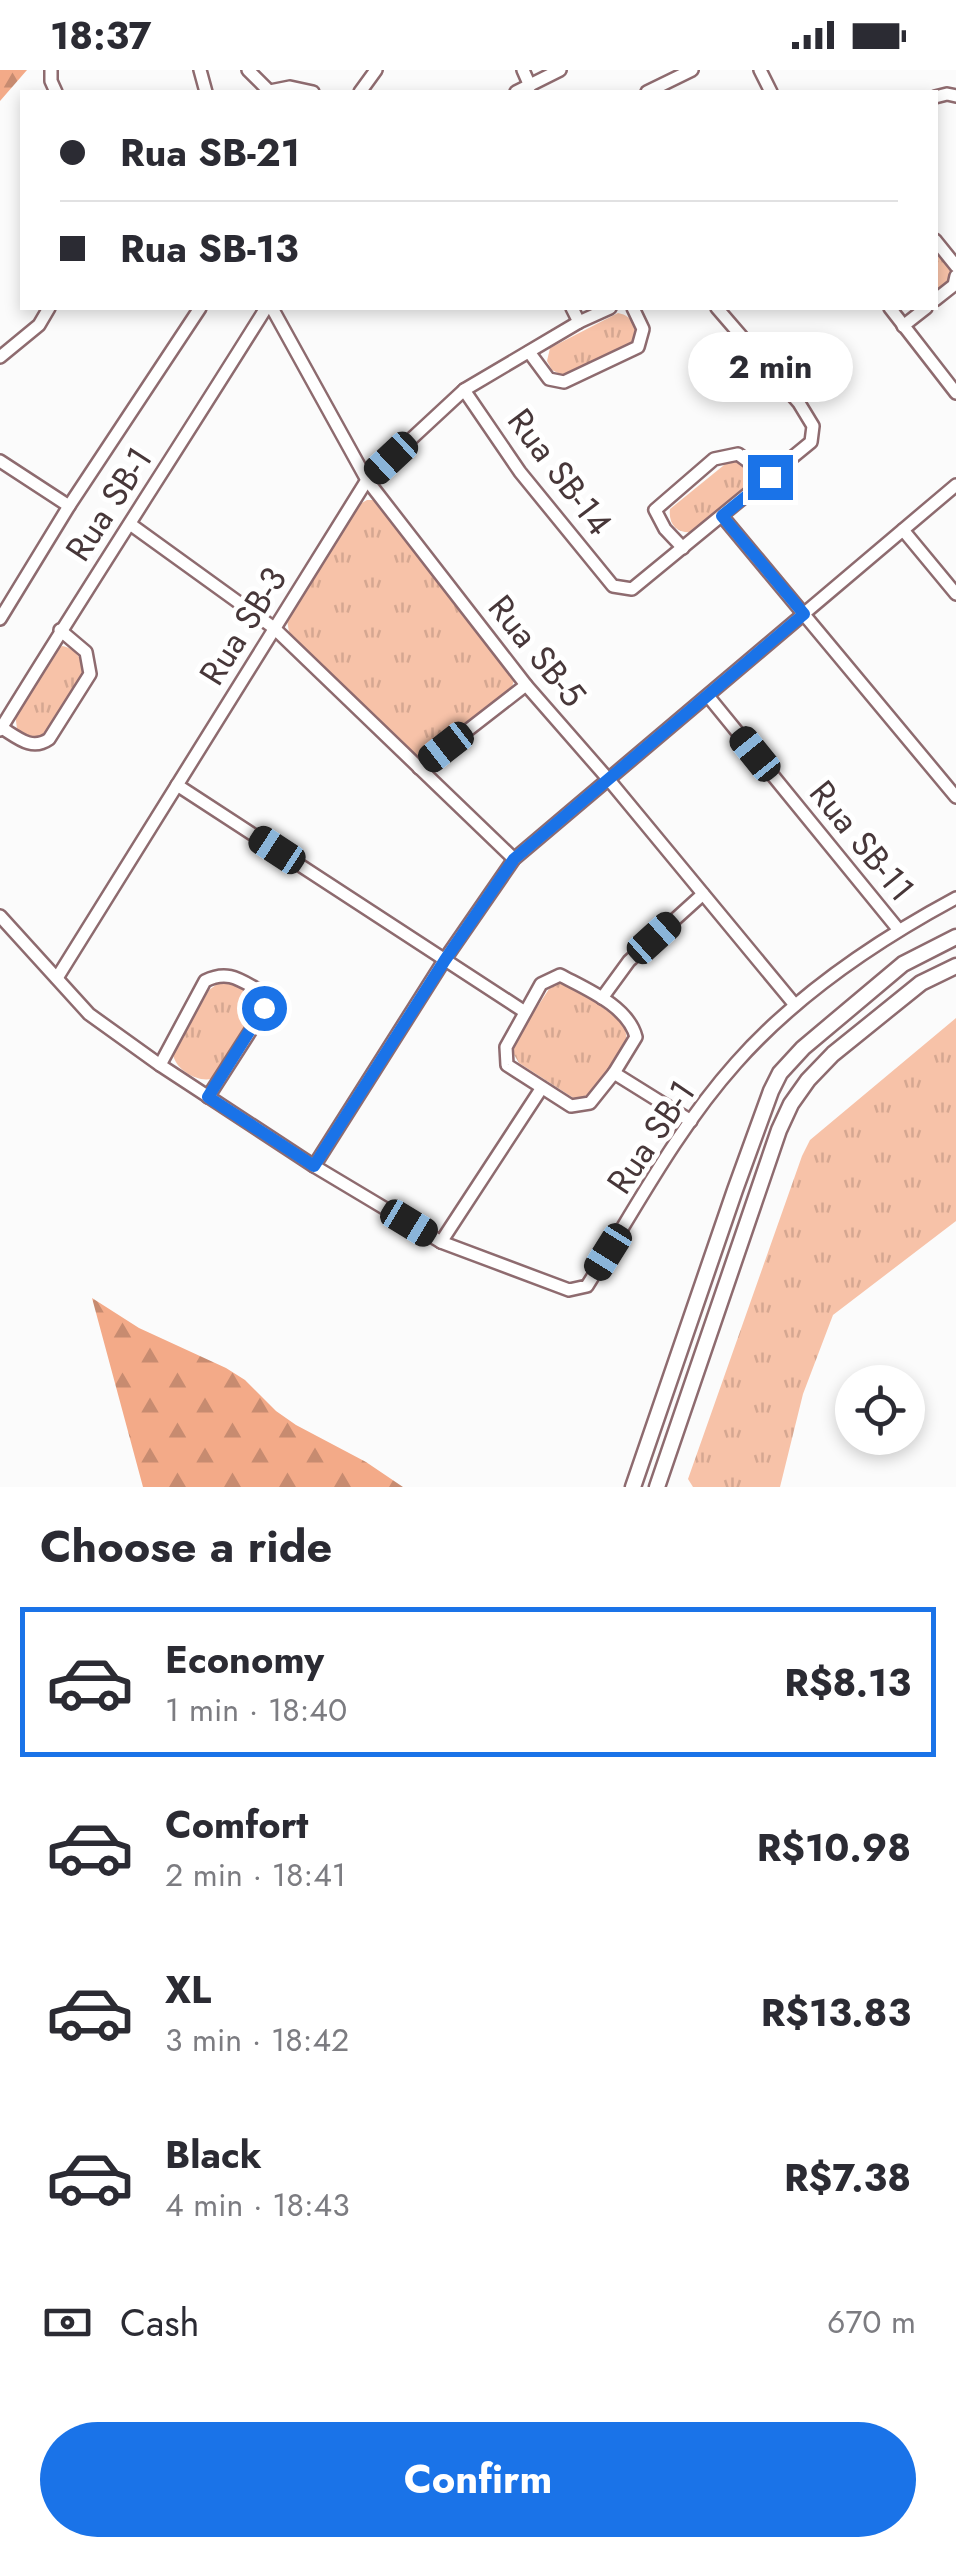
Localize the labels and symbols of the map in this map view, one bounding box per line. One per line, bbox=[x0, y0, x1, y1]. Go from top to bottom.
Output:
callout: 2 min bbox=[688, 332, 852, 402]
street label: Rua SB-14 bbox=[496, 398, 624, 546]
car bbox=[359, 427, 423, 489]
street label: Rua SB-1 bbox=[53, 437, 165, 571]
route end bbox=[748, 455, 793, 500]
street label: Rua SB-3 bbox=[187, 557, 299, 695]
street label: Rua SB-5 bbox=[476, 584, 598, 718]
car bbox=[413, 717, 479, 777]
car bbox=[724, 721, 786, 787]
street label: Rua SB-11 bbox=[798, 770, 926, 912]
car bbox=[244, 821, 310, 879]
car bbox=[622, 907, 686, 969]
route start bbox=[242, 986, 287, 1031]
street label: Rua SB-1 bbox=[595, 1070, 707, 1204]
car bbox=[376, 1195, 442, 1251]
car bbox=[579, 1219, 637, 1285]

